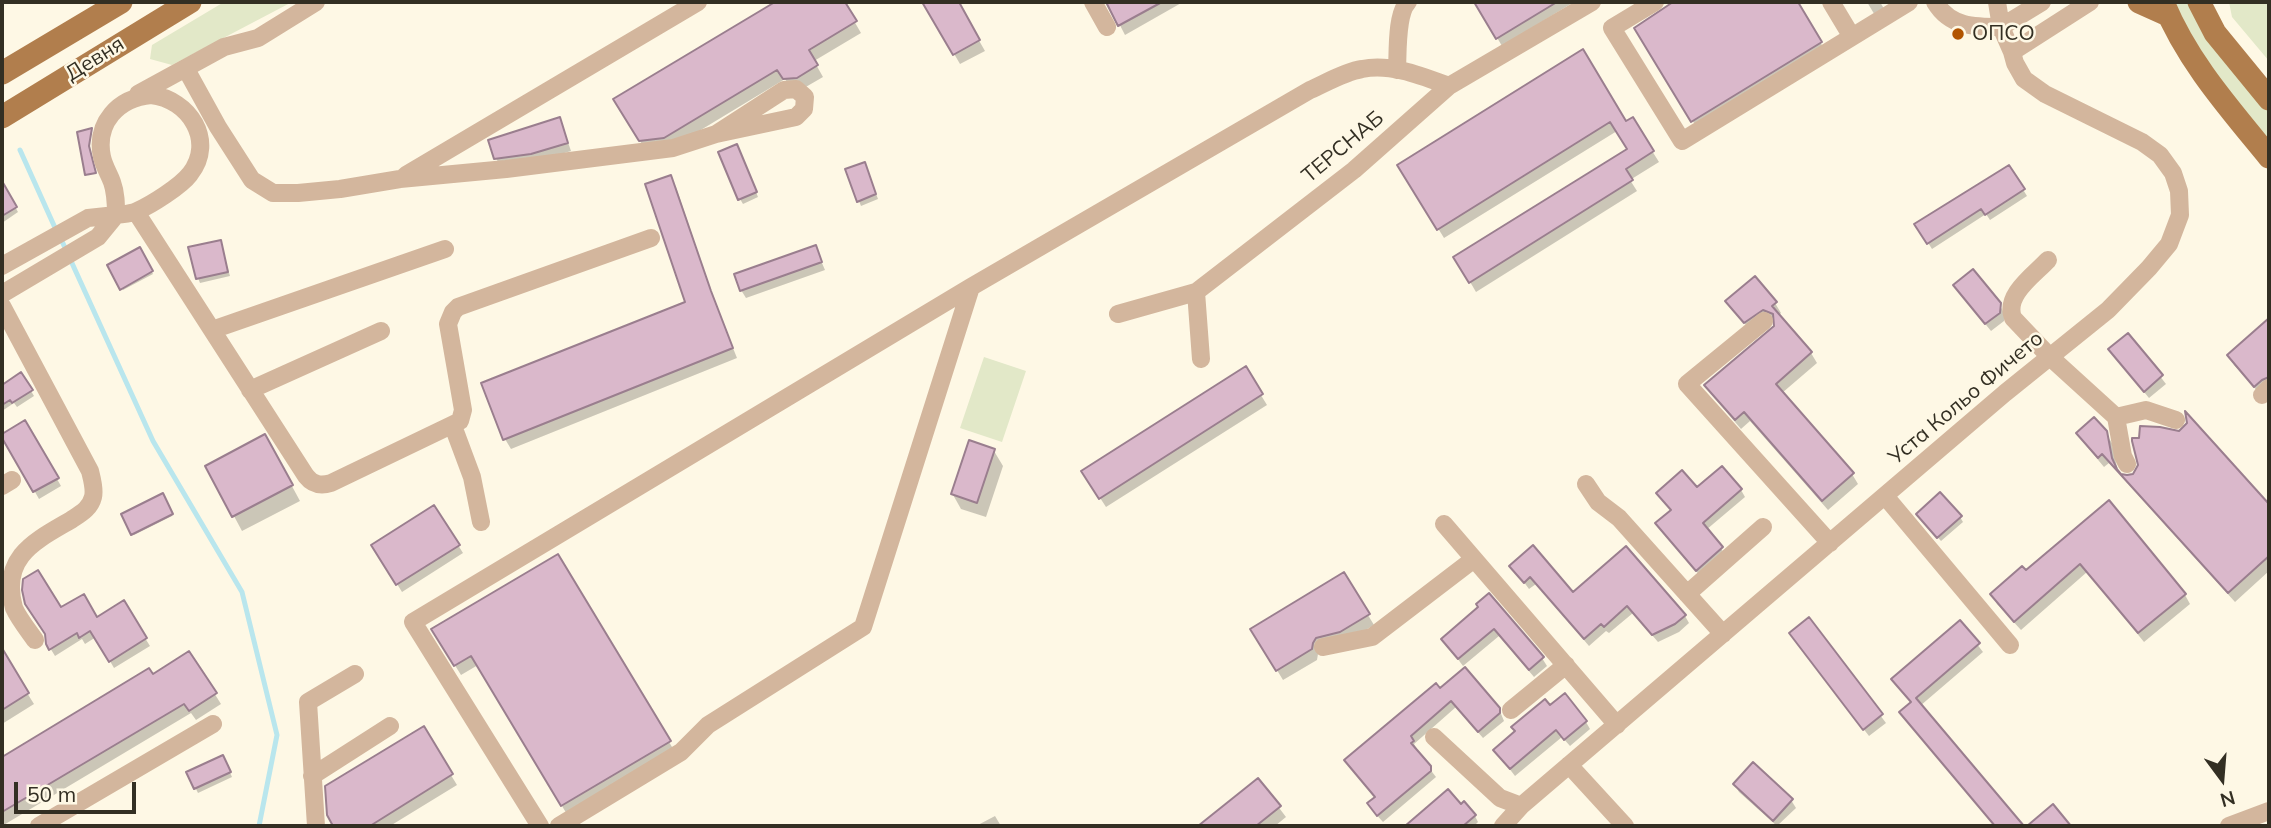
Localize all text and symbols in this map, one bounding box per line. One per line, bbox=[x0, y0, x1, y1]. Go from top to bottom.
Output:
place label: ОПСО bbox=[1972, 21, 2035, 47]
marker: ОПСО bbox=[1950, 26, 1966, 42]
street label: Девня bbox=[61, 31, 129, 87]
street label: ТЕРСНАБ bbox=[1297, 106, 1389, 188]
street label: Уста Кольо Фичето bbox=[1884, 326, 2048, 470]
north arrow bbox=[2187, 744, 2257, 814]
scale bar bbox=[18, 768, 140, 812]
text: 50 m bbox=[27, 781, 76, 807]
text: N bbox=[2218, 786, 2238, 813]

